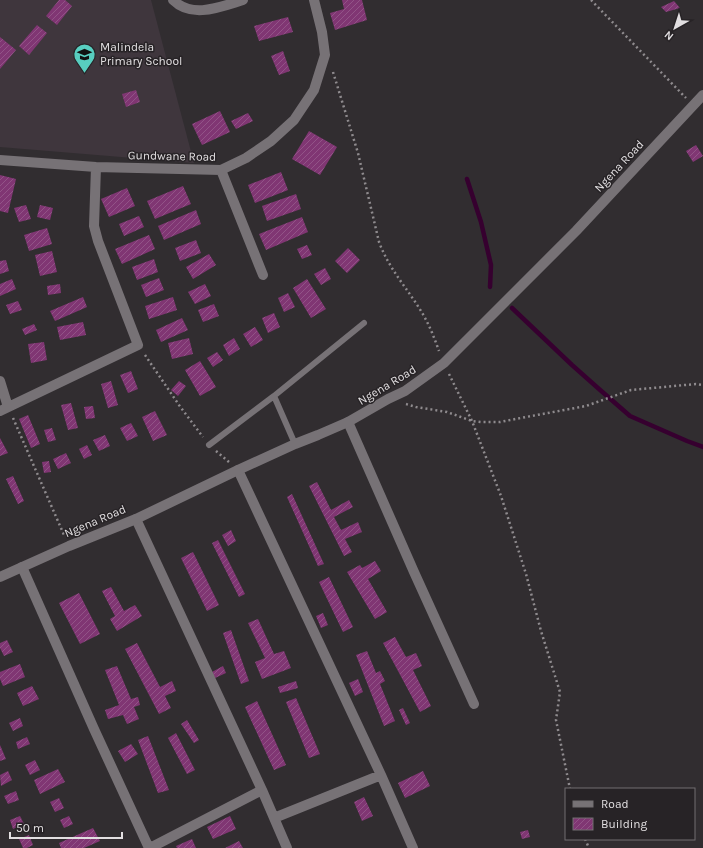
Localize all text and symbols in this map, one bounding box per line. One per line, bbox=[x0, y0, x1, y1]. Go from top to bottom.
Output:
north arrow bbox=[655, 8, 695, 48]
text: N bbox=[662, 28, 676, 43]
place label: Malindela Primary School bbox=[100, 40, 182, 68]
school or university icon: Malindela Primary School bbox=[72, 41, 98, 74]
street label: Ngena Road bbox=[592, 137, 646, 195]
street label: Gundwane Road bbox=[128, 148, 216, 164]
street label: Ngena Road bbox=[355, 362, 419, 408]
street label: Ngena Road bbox=[62, 502, 128, 540]
legend bbox=[565, 788, 695, 840]
text: Road bbox=[601, 797, 629, 811]
scale bar bbox=[10, 814, 122, 840]
text: Building bbox=[601, 817, 648, 831]
text: 50 m bbox=[16, 821, 44, 835]

